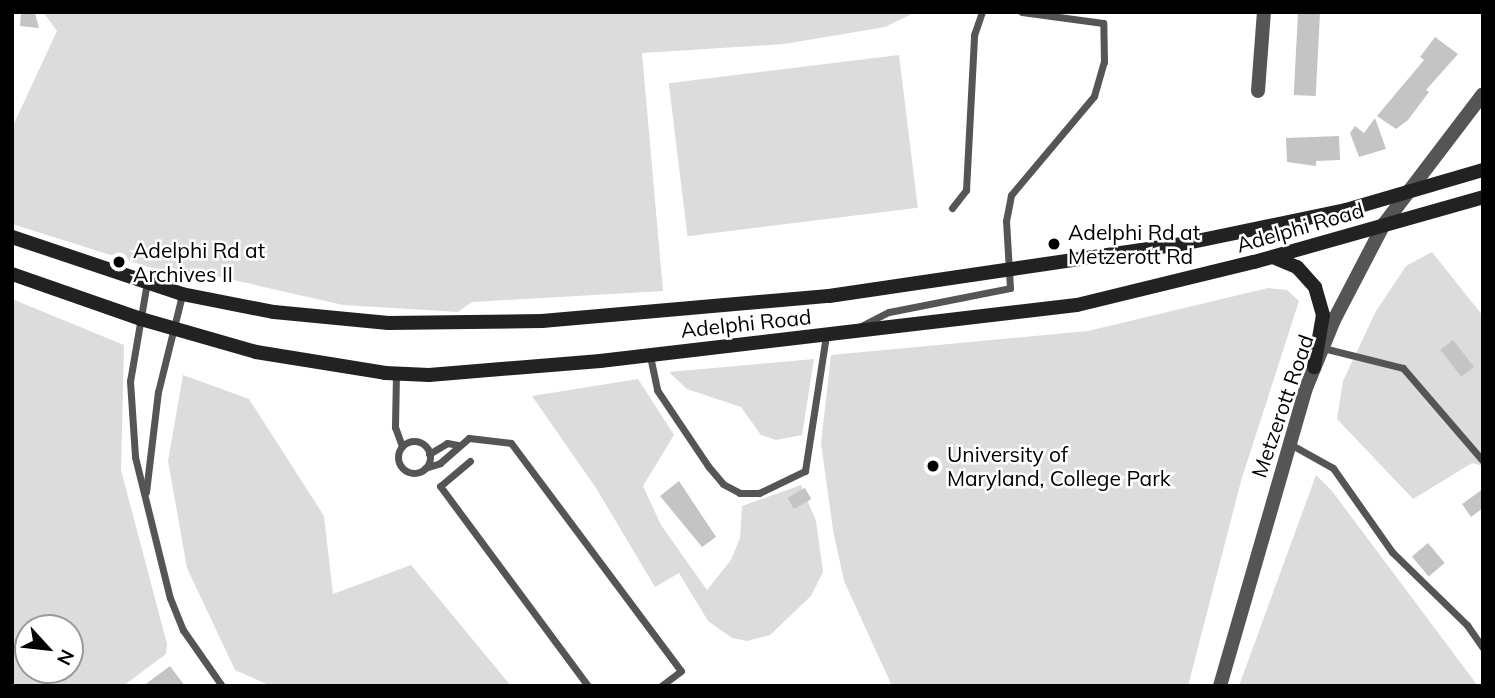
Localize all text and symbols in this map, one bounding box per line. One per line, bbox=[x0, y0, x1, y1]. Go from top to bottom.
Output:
street label: Adelphi Road bbox=[1233, 197, 1367, 257]
place label: Adelphi Rd at Metzerott Rd bbox=[1068, 219, 1200, 269]
marker: Adelphi Rd at Metzerott Rd bbox=[1046, 236, 1062, 252]
place label: Adelphi Rd at Archives II bbox=[133, 237, 265, 287]
marker: Adelphi Rd at Archives II bbox=[111, 254, 127, 270]
street label: Adelphi Road bbox=[679, 304, 813, 342]
street label: Metzerott Road bbox=[1246, 331, 1318, 481]
place label: University of Maryland, College Park bbox=[947, 441, 1171, 491]
marker: University of Maryland, College Park bbox=[925, 458, 941, 474]
north arrow bbox=[14, 614, 84, 684]
text: N bbox=[52, 646, 80, 669]

